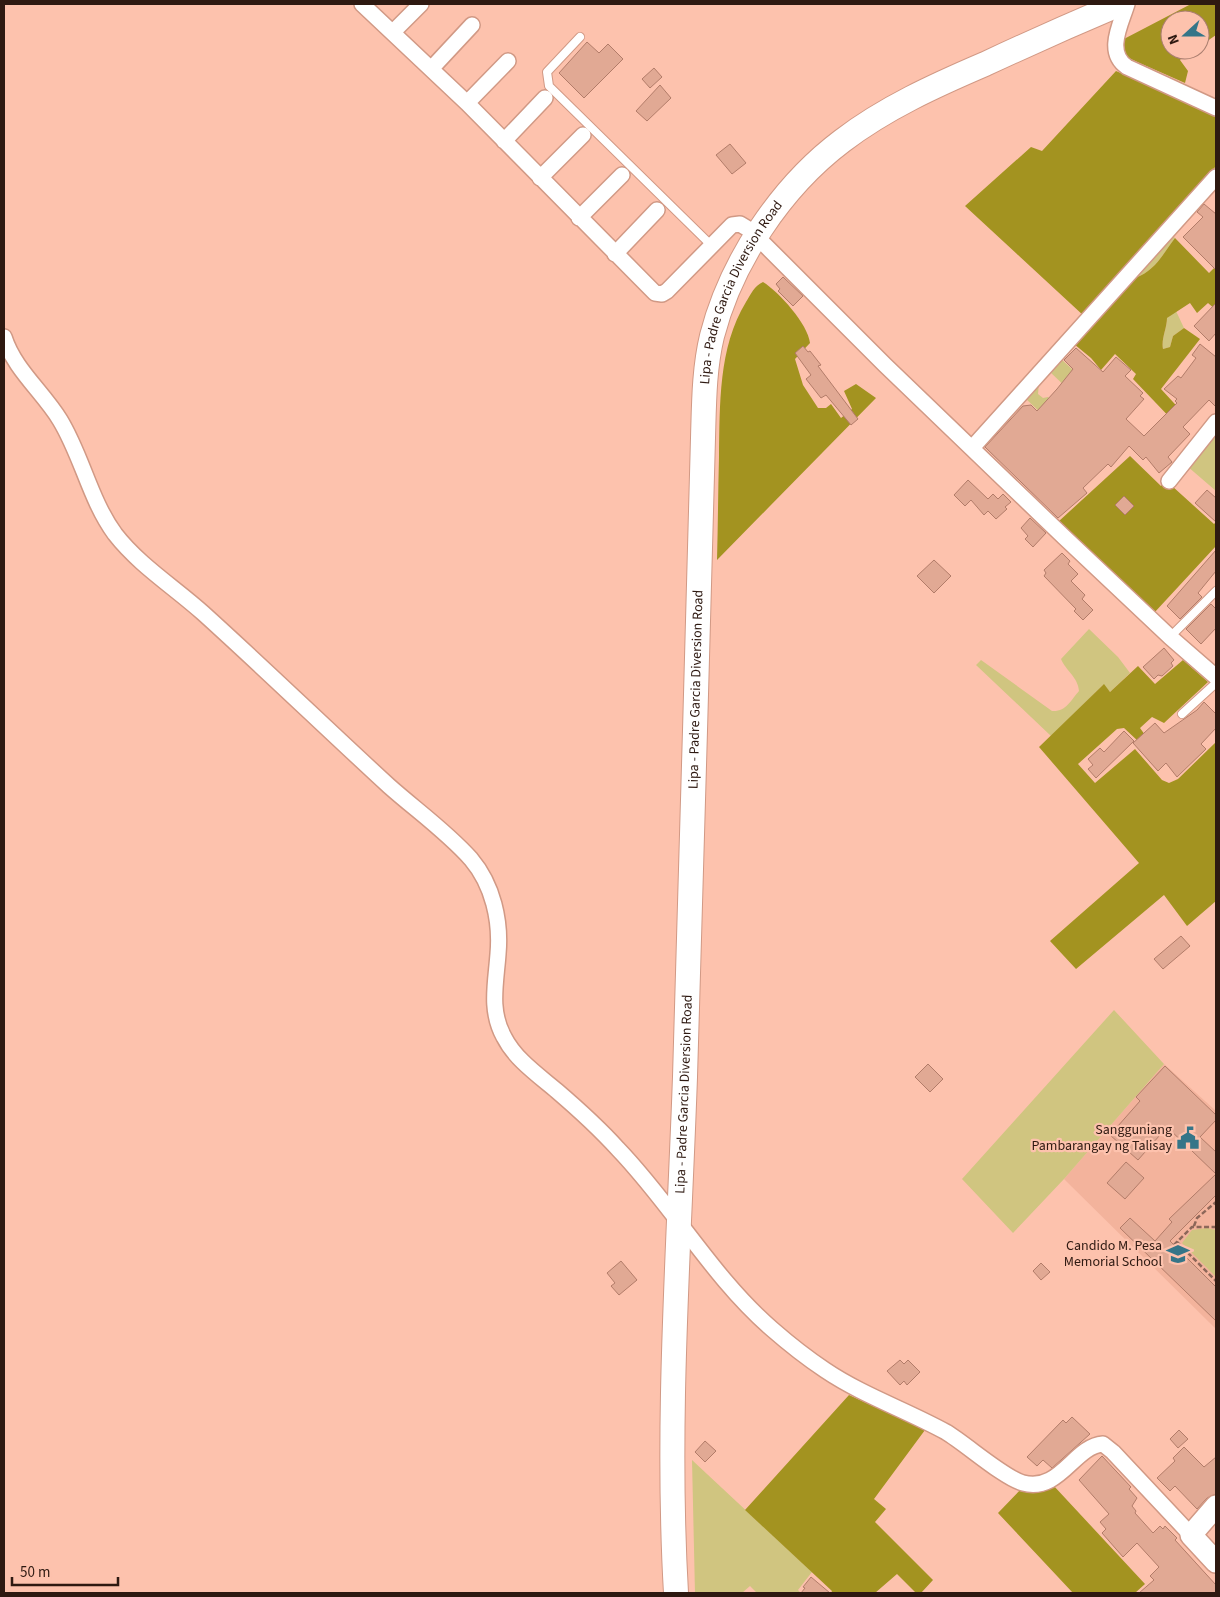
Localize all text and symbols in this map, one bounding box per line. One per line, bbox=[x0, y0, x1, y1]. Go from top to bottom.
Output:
north arrow bbox=[1160, 10, 1210, 60]
text: N bbox=[1163, 31, 1185, 47]
street label: Lipa - Padre Garcia Diversion Road bbox=[695, 196, 788, 385]
street label: Lipa - Padre Garcia Diversion Road bbox=[684, 589, 709, 789]
street label: Lipa - Padre Garcia Diversion Road bbox=[670, 994, 698, 1194]
place label: Sangguniang Pambarangay ng Talisay bbox=[1031, 1120, 1172, 1156]
public building icon: Sangguniang Pambarangay ng Talisay bbox=[1175, 1125, 1201, 1151]
place label: Candido M. Pesa Memorial School bbox=[1064, 1236, 1162, 1272]
school or university icon: Candido M. Pesa Memorial School bbox=[1165, 1241, 1191, 1267]
scale bar bbox=[12, 1554, 119, 1586]
text: 50 m bbox=[20, 1562, 50, 1583]

